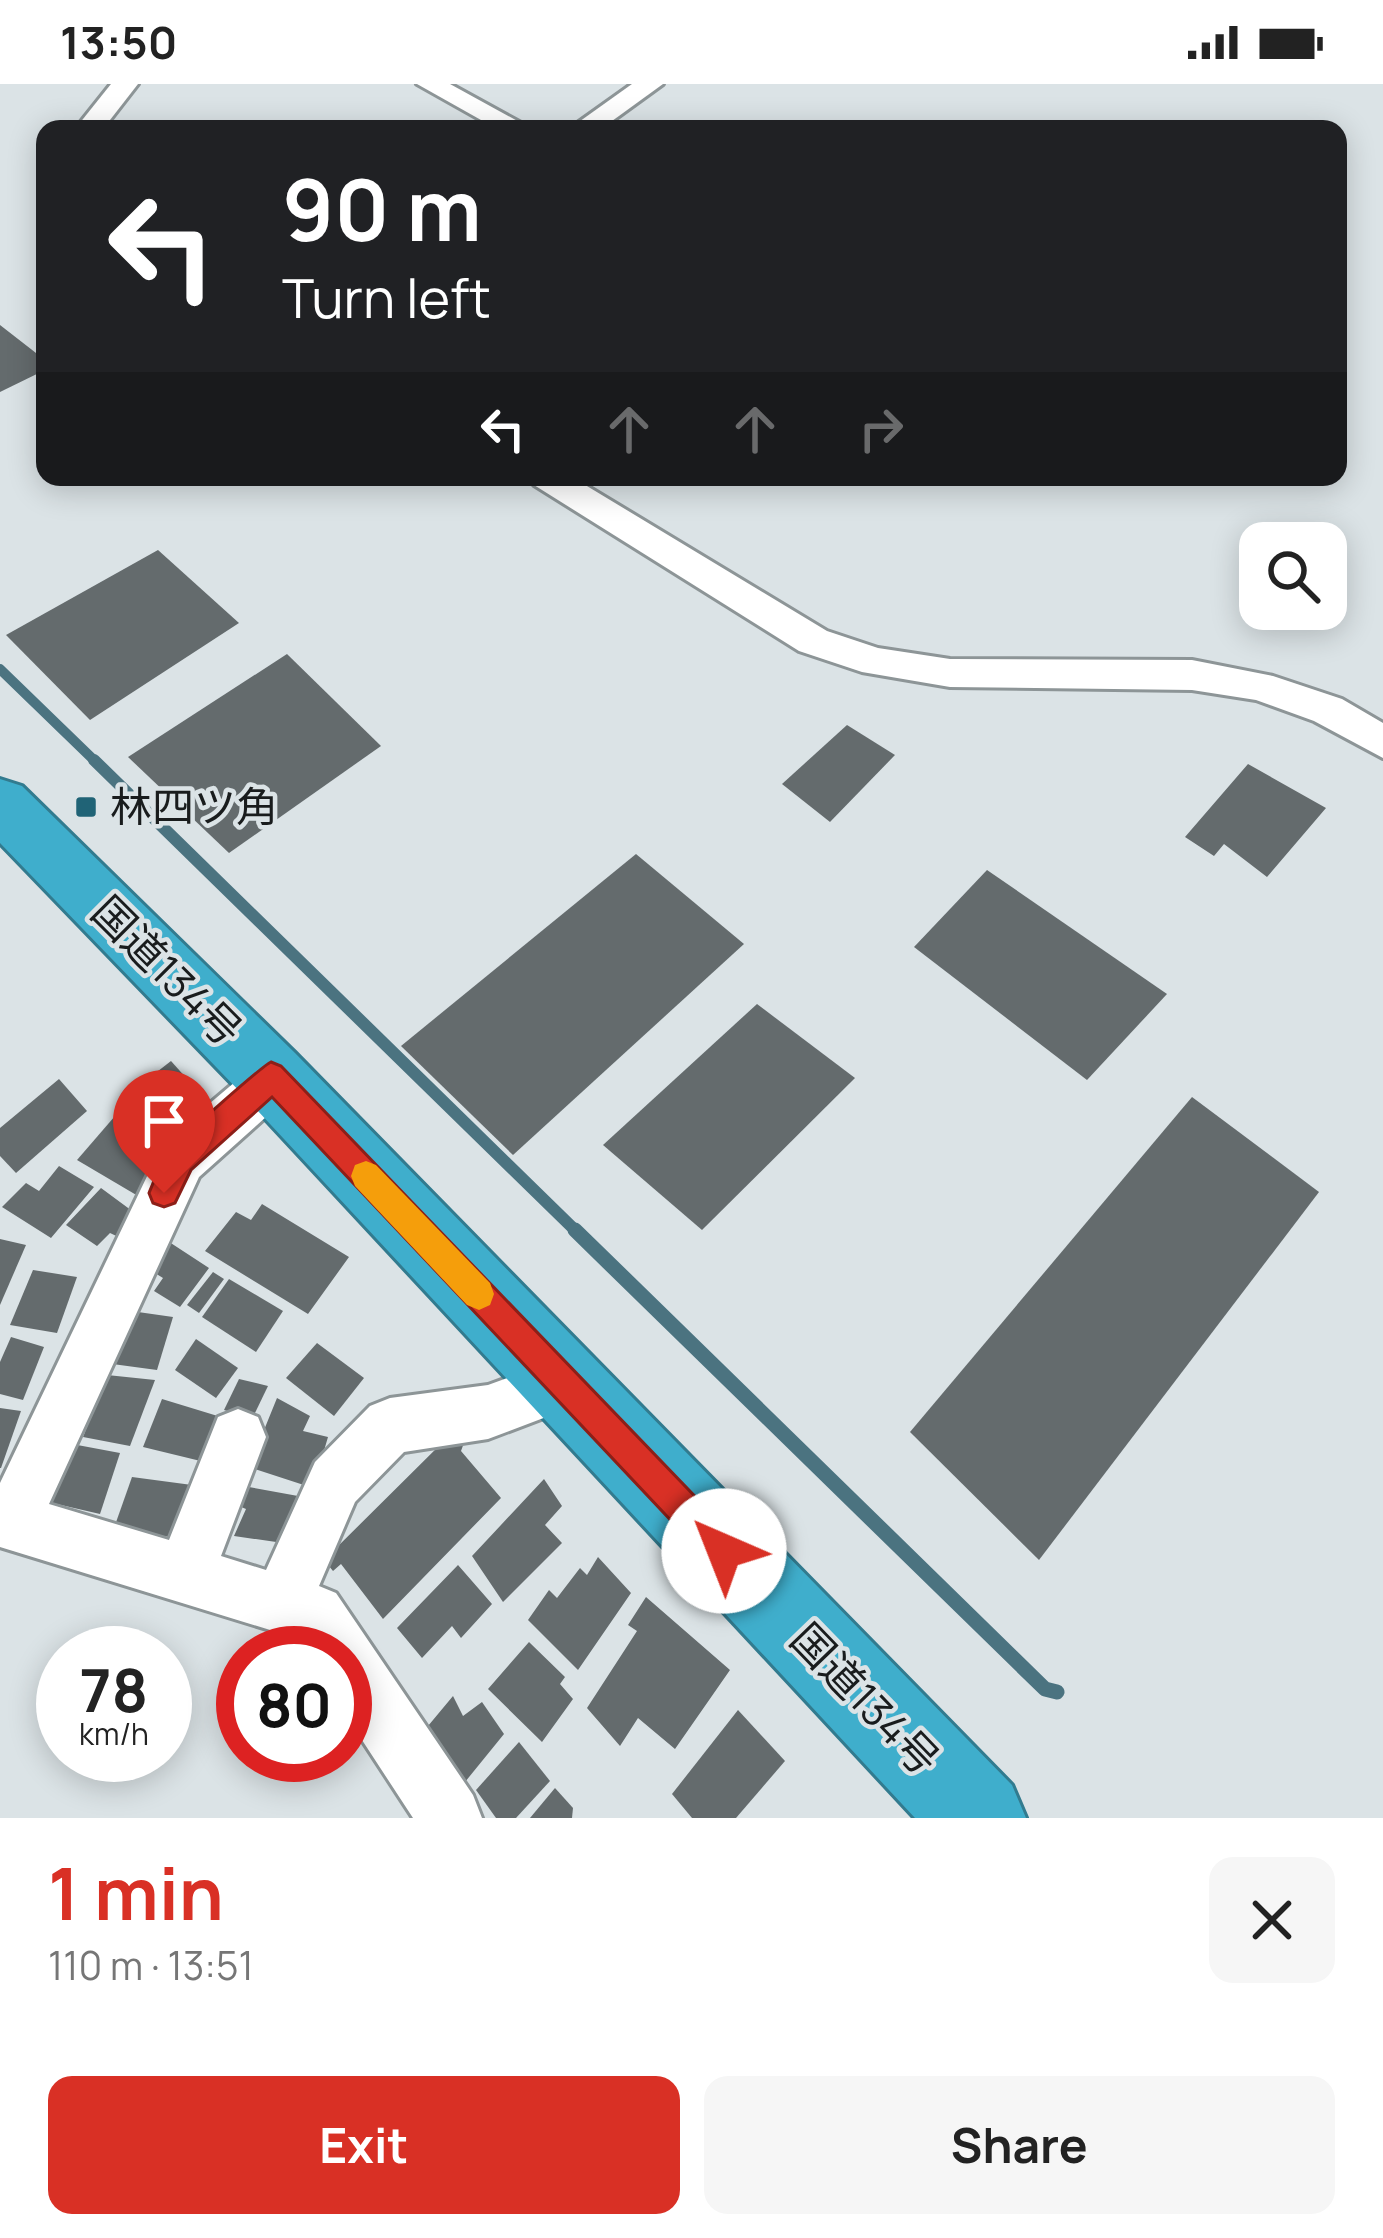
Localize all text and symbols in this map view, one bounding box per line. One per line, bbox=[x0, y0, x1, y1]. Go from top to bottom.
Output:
text: 13:50 bbox=[60, 11, 177, 73]
text: 90 m bbox=[282, 151, 482, 266]
icon: left bbox=[84, 168, 240, 324]
text: Turn left bbox=[282, 260, 491, 334]
icon: left bbox=[470, 396, 536, 462]
icon: ahead bbox=[596, 396, 662, 462]
icon: ahead bbox=[722, 396, 788, 462]
icon: right bbox=[848, 396, 914, 462]
map controls bbox=[1239, 522, 1347, 630]
button: search bbox=[1239, 522, 1347, 630]
place label: 林四ツ角 bbox=[110, 777, 278, 835]
marker: 林四ツ角 bbox=[73, 794, 99, 820]
street label: 国道134号 bbox=[80, 882, 256, 1058]
pin bbox=[113, 1070, 215, 1193]
icon: arrive bbox=[131, 1088, 197, 1154]
position arrow bbox=[661, 1488, 787, 1614]
street label: 国道134号 bbox=[779, 1610, 953, 1787]
speed limit sign: 80 bbox=[216, 1626, 372, 1782]
text: 78 bbox=[80, 1648, 148, 1730]
text: km/h bbox=[79, 1713, 149, 1754]
text: 1 min bbox=[48, 1843, 224, 1942]
button: close bbox=[1209, 1857, 1335, 1983]
text: 110 m · 13:51 bbox=[48, 1938, 254, 1992]
button: Exit bbox=[48, 2076, 680, 2214]
button: Share bbox=[704, 2076, 1335, 2214]

